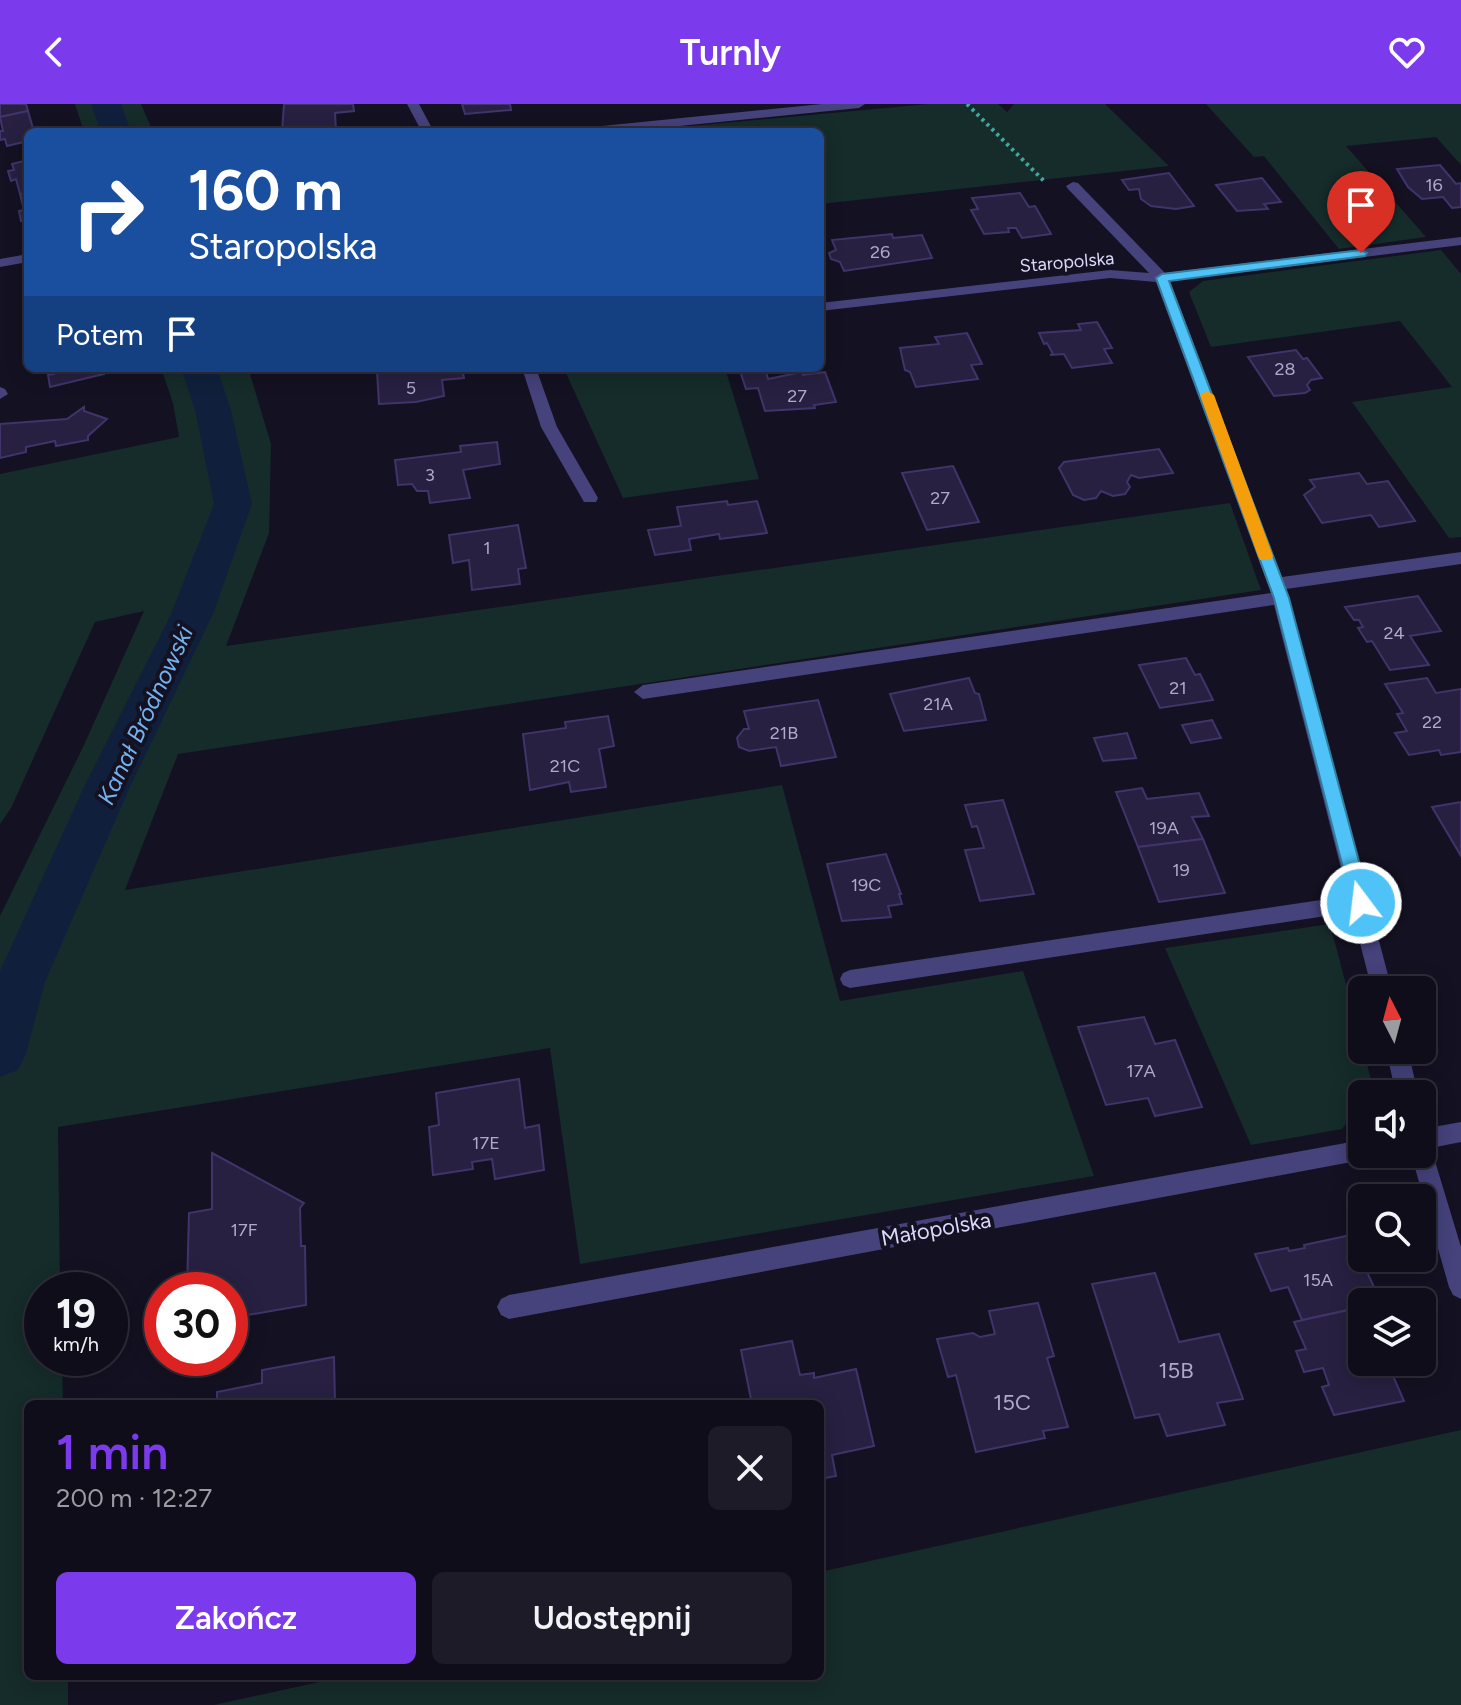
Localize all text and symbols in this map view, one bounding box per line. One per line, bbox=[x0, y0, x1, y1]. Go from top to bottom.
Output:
icon: back bbox=[32, 30, 76, 74]
icon: heart bbox=[1385, 30, 1429, 74]
text: Turnly bbox=[680, 31, 781, 74]
text: 160 m bbox=[188, 157, 343, 224]
icon: right bbox=[56, 160, 160, 264]
pin bbox=[1327, 171, 1395, 253]
house number: 16 bbox=[1425, 174, 1443, 196]
icon: arrive bbox=[1339, 183, 1383, 227]
text: Staropolska bbox=[188, 225, 377, 268]
house number: 26 bbox=[870, 241, 890, 263]
street label: Staropolska bbox=[1019, 247, 1115, 277]
icon: arrive bbox=[160, 312, 204, 356]
text: Potem bbox=[56, 316, 144, 353]
house number: 28 bbox=[1274, 358, 1296, 380]
house number: 5 bbox=[406, 377, 416, 399]
house number: 27 bbox=[787, 385, 807, 407]
house number: 3 bbox=[425, 464, 435, 486]
house number: 27 bbox=[930, 487, 950, 509]
house number: 1 bbox=[483, 537, 491, 559]
water label: Kanał Bródnowski bbox=[91, 621, 199, 809]
house number: 24 bbox=[1383, 622, 1405, 644]
house number: 21 bbox=[1169, 677, 1187, 699]
house number: 21A bbox=[923, 693, 953, 715]
house number: 22 bbox=[1422, 711, 1442, 733]
house number: 21B bbox=[770, 722, 798, 744]
house number: 21C bbox=[550, 755, 580, 777]
house number: 19A bbox=[1149, 817, 1179, 839]
house number: 19 bbox=[1172, 859, 1190, 881]
position arrow bbox=[1319, 861, 1403, 945]
house number: 19C bbox=[851, 874, 881, 896]
north arrow bbox=[1348, 976, 1436, 1064]
map controls bbox=[1348, 976, 1436, 1376]
house number: 17A bbox=[1126, 1060, 1156, 1082]
button: sound bbox=[1348, 1080, 1436, 1168]
house number: 17E bbox=[472, 1132, 500, 1154]
button: search bbox=[1348, 1184, 1436, 1272]
street label: Małopolska bbox=[879, 1206, 993, 1252]
house number: 17F bbox=[231, 1219, 258, 1241]
house number: 15A bbox=[1303, 1269, 1333, 1291]
speed limit sign: 30 bbox=[144, 1272, 248, 1376]
button: layers bbox=[1348, 1288, 1436, 1376]
text: 19 bbox=[56, 1290, 96, 1338]
text: km/h bbox=[53, 1332, 99, 1356]
house number: 15B bbox=[1158, 1357, 1194, 1384]
house number: 15C bbox=[993, 1389, 1031, 1416]
text: 1 min bbox=[56, 1423, 168, 1481]
button: close bbox=[708, 1426, 792, 1510]
text: 200 m · 12:27 bbox=[56, 1482, 212, 1514]
button: Zakończ bbox=[56, 1572, 416, 1664]
button: Udostępnij bbox=[432, 1572, 792, 1664]

